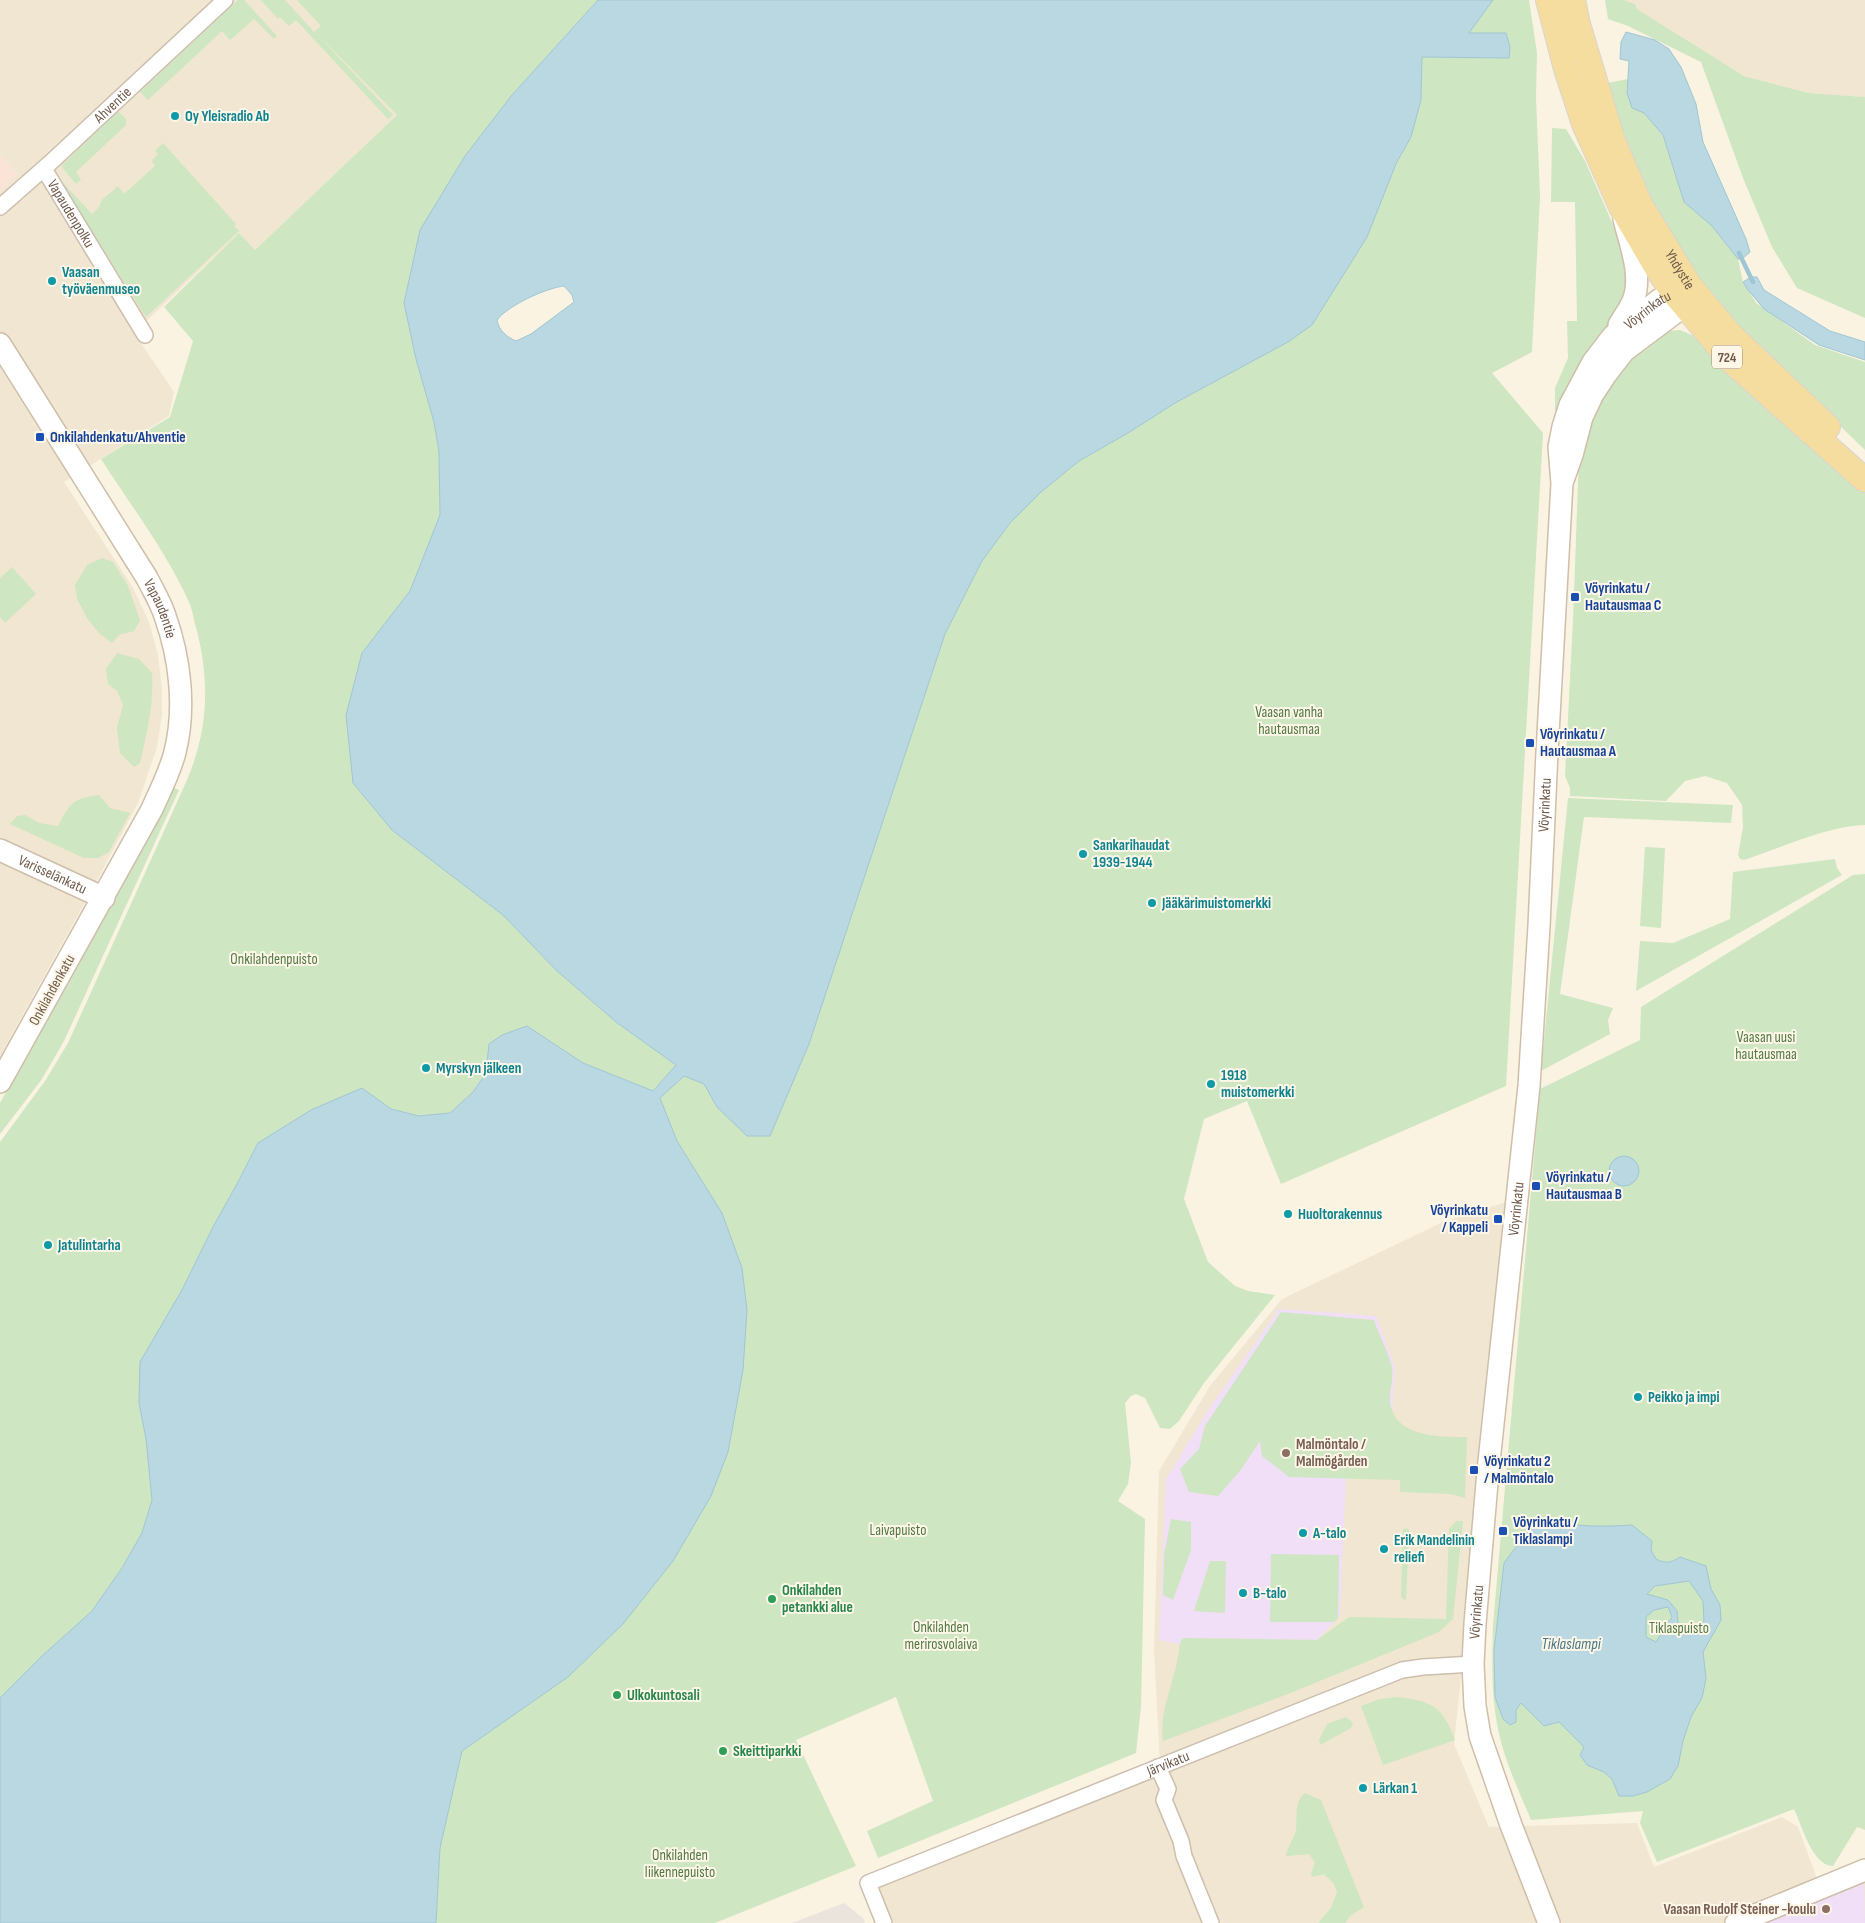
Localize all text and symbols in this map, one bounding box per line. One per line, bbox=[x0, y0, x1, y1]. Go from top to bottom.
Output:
street label: Ahventie bbox=[89, 83, 135, 128]
place label: Oy Yleisradio Ab bbox=[185, 107, 269, 126]
marker: Oy Yleisradio Ab bbox=[169, 110, 181, 122]
street label: Vapaudenpolku bbox=[43, 176, 99, 251]
street label: Yhdystie bbox=[1661, 246, 1699, 293]
place label: Vaasan työväenmuseo bbox=[62, 263, 140, 299]
marker: Vaasan työväenmuseo bbox=[46, 275, 58, 287]
street label: Vöyrinkatu bbox=[1620, 286, 1674, 333]
road number: 724 bbox=[1712, 346, 1742, 368]
place label: Onkilahdenkatu/Ahventie bbox=[50, 428, 186, 447]
marker: Onkilahdenkatu/Ahventie bbox=[34, 431, 46, 443]
street label: Vapaudentie bbox=[140, 576, 181, 640]
place label: Vöyrinkatu / Hautausmaa C bbox=[1585, 579, 1662, 615]
marker: Vöyrinkatu / Hautausmaa C bbox=[1569, 591, 1581, 603]
park label: Vaasan vanha hautausmaa bbox=[1255, 703, 1323, 739]
place label: Vöyrinkatu / Hautausmaa A bbox=[1540, 725, 1617, 761]
marker: Vöyrinkatu / Hautausmaa A bbox=[1524, 737, 1536, 749]
street label: Vöyrinkatu bbox=[1534, 778, 1555, 832]
place label: Sankarihaudat 1939-1944 bbox=[1093, 836, 1170, 872]
marker: Sankarihaudat 1939-1944 bbox=[1077, 848, 1089, 860]
street label: Varisselänkatu bbox=[15, 850, 90, 898]
place label: Jääkärimuistomerkki bbox=[1161, 894, 1271, 913]
marker: Jääkärimuistomerkki bbox=[1146, 897, 1158, 909]
park label: Onkilahdenpuisto bbox=[230, 950, 318, 969]
street label: Onkilahdenkatu bbox=[25, 951, 79, 1029]
park label: Vaasan uusi hautausmaa bbox=[1735, 1028, 1797, 1064]
place label: Myrskyn jälkeen bbox=[436, 1059, 521, 1078]
marker: Myrskyn jälkeen bbox=[420, 1062, 432, 1074]
place label: 1918 muistomerkki bbox=[1221, 1066, 1294, 1102]
marker: 1918 muistomerkki bbox=[1205, 1078, 1217, 1090]
place label: Vöyrinkatu / Hautausmaa B bbox=[1546, 1168, 1622, 1204]
marker: Vöyrinkatu / Hautausmaa B bbox=[1530, 1180, 1542, 1192]
street label: Vöyrinkatu bbox=[1504, 1181, 1528, 1237]
place label: Vöyrinkatu / Kappeli bbox=[1430, 1201, 1488, 1237]
place label: Huoltorakennus bbox=[1298, 1205, 1382, 1224]
marker: Huoltorakennus bbox=[1282, 1208, 1294, 1220]
marker: Vöyrinkatu / Kappeli bbox=[1492, 1213, 1504, 1225]
place label: Jatulintarha bbox=[57, 1236, 121, 1255]
marker: Jatulintarha bbox=[42, 1239, 54, 1251]
place label: Peikko ja impi bbox=[1648, 1388, 1720, 1407]
marker: Peikko ja impi bbox=[1632, 1391, 1644, 1403]
place label: Malmöntalo / Malmögården bbox=[1296, 1435, 1368, 1471]
marker: Malmöntalo / Malmögården bbox=[1280, 1447, 1292, 1459]
place label: Vöyrinkatu 2 / Malmöntalo bbox=[1484, 1452, 1554, 1488]
marker: Vöyrinkatu 2 / Malmöntalo bbox=[1468, 1464, 1480, 1476]
place label: Vöyrinkatu / Tiklaslampi bbox=[1513, 1513, 1578, 1549]
park label: Laivapuisto bbox=[870, 1521, 926, 1540]
place label: A-talo bbox=[1312, 1524, 1346, 1543]
marker: Vöyrinkatu / Tiklaslampi bbox=[1497, 1525, 1509, 1537]
marker: A-talo bbox=[1297, 1527, 1309, 1539]
place label: Erik Mandelinin reliefi bbox=[1394, 1531, 1475, 1567]
marker: Erik Mandelinin reliefi bbox=[1378, 1543, 1390, 1555]
place label: Onkilahden petankki alue bbox=[782, 1581, 853, 1617]
place label: B-talo bbox=[1253, 1584, 1287, 1603]
street label: Vöyrinkatu bbox=[1465, 1584, 1488, 1639]
marker: B-talo bbox=[1237, 1587, 1249, 1599]
marker: Onkilahden petankki alue bbox=[766, 1593, 778, 1605]
park label: Onkilahden merirosvolaiva bbox=[904, 1618, 978, 1654]
park label: Tiklaspuisto bbox=[1649, 1619, 1709, 1638]
water label: Tiklaslampi bbox=[1541, 1635, 1602, 1654]
place label: Ulkokuntosali bbox=[627, 1686, 700, 1705]
marker: Ulkokuntosali bbox=[611, 1689, 623, 1701]
place label: Skeittiparkki bbox=[733, 1742, 801, 1761]
marker: Skeittiparkki bbox=[717, 1745, 729, 1757]
street label: Järvikatu bbox=[1143, 1746, 1192, 1781]
place label: Lärkan 1 bbox=[1373, 1779, 1417, 1798]
marker: Lärkan 1 bbox=[1357, 1782, 1369, 1794]
park label: Onkilahden liikennepuisto bbox=[645, 1846, 715, 1882]
place label: Vaasan Rudolf Steiner -koulu bbox=[1663, 1900, 1816, 1919]
marker: Vaasan Rudolf Steiner -koulu bbox=[1820, 1903, 1832, 1915]

